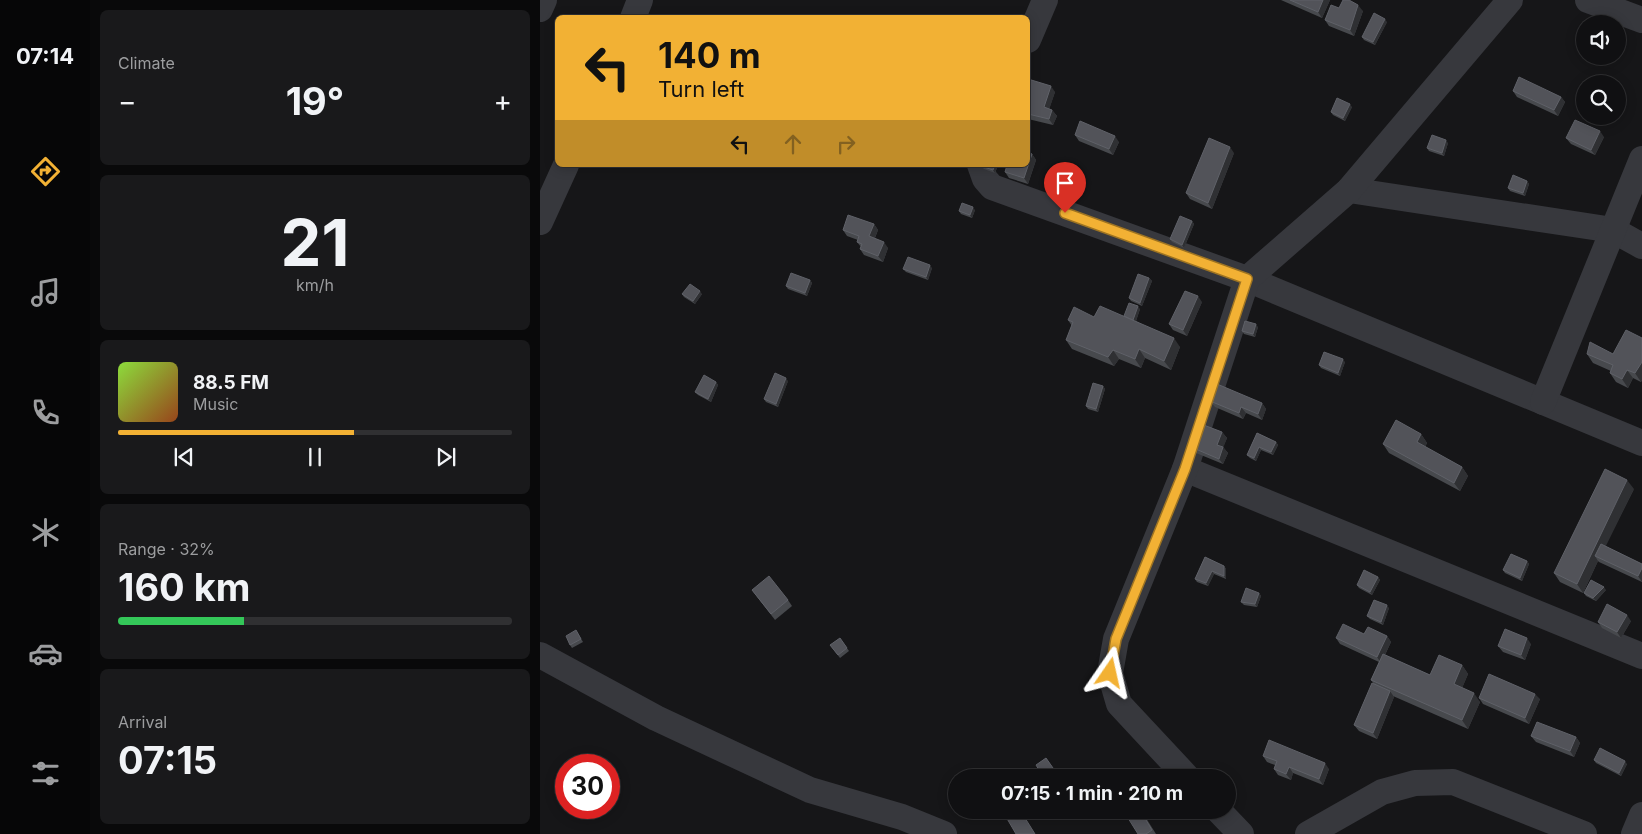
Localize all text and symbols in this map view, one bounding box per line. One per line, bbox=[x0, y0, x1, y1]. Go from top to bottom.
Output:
map controls bbox=[1576, 15, 1626, 125]
button: sound bbox=[1576, 15, 1626, 65]
text: 140 m bbox=[658, 34, 761, 76]
icon: left bbox=[575, 35, 640, 100]
text: 07:14 bbox=[16, 43, 74, 69]
text: Climate bbox=[118, 53, 175, 73]
button: search bbox=[1576, 75, 1626, 125]
text: Turn left bbox=[658, 76, 744, 102]
text: 19° bbox=[286, 78, 344, 124]
text: − bbox=[118, 84, 137, 118]
text: + bbox=[493, 84, 512, 118]
icon: left bbox=[726, 130, 754, 158]
icon: ahead bbox=[779, 130, 807, 158]
icon: right bbox=[832, 130, 860, 158]
icon: directions bbox=[28, 154, 63, 189]
pin bbox=[1044, 162, 1086, 213]
icon: arrive bbox=[1051, 169, 1079, 197]
text: 21 bbox=[281, 203, 349, 282]
icon: music bbox=[28, 275, 63, 310]
text: km/h bbox=[296, 275, 334, 295]
text: 88.5 FM bbox=[193, 371, 269, 394]
text: Music bbox=[193, 394, 238, 414]
icon: phone bbox=[28, 395, 63, 430]
icon: previous bbox=[170, 443, 198, 471]
icon: pause bbox=[301, 443, 329, 471]
icon: next bbox=[432, 443, 460, 471]
icon: climate bbox=[28, 515, 63, 550]
text: Range · 32% bbox=[118, 539, 215, 559]
text: 160 km bbox=[118, 564, 250, 610]
icon: car bbox=[28, 636, 63, 671]
position arrow bbox=[1083, 646, 1135, 698]
text: Arrival bbox=[118, 712, 167, 732]
text: 07:15 bbox=[118, 737, 217, 783]
speed limit sign: 30 bbox=[555, 754, 620, 819]
icon: filters bbox=[28, 756, 63, 791]
text: 07:15 · 1 min · 210 m bbox=[1001, 782, 1183, 805]

